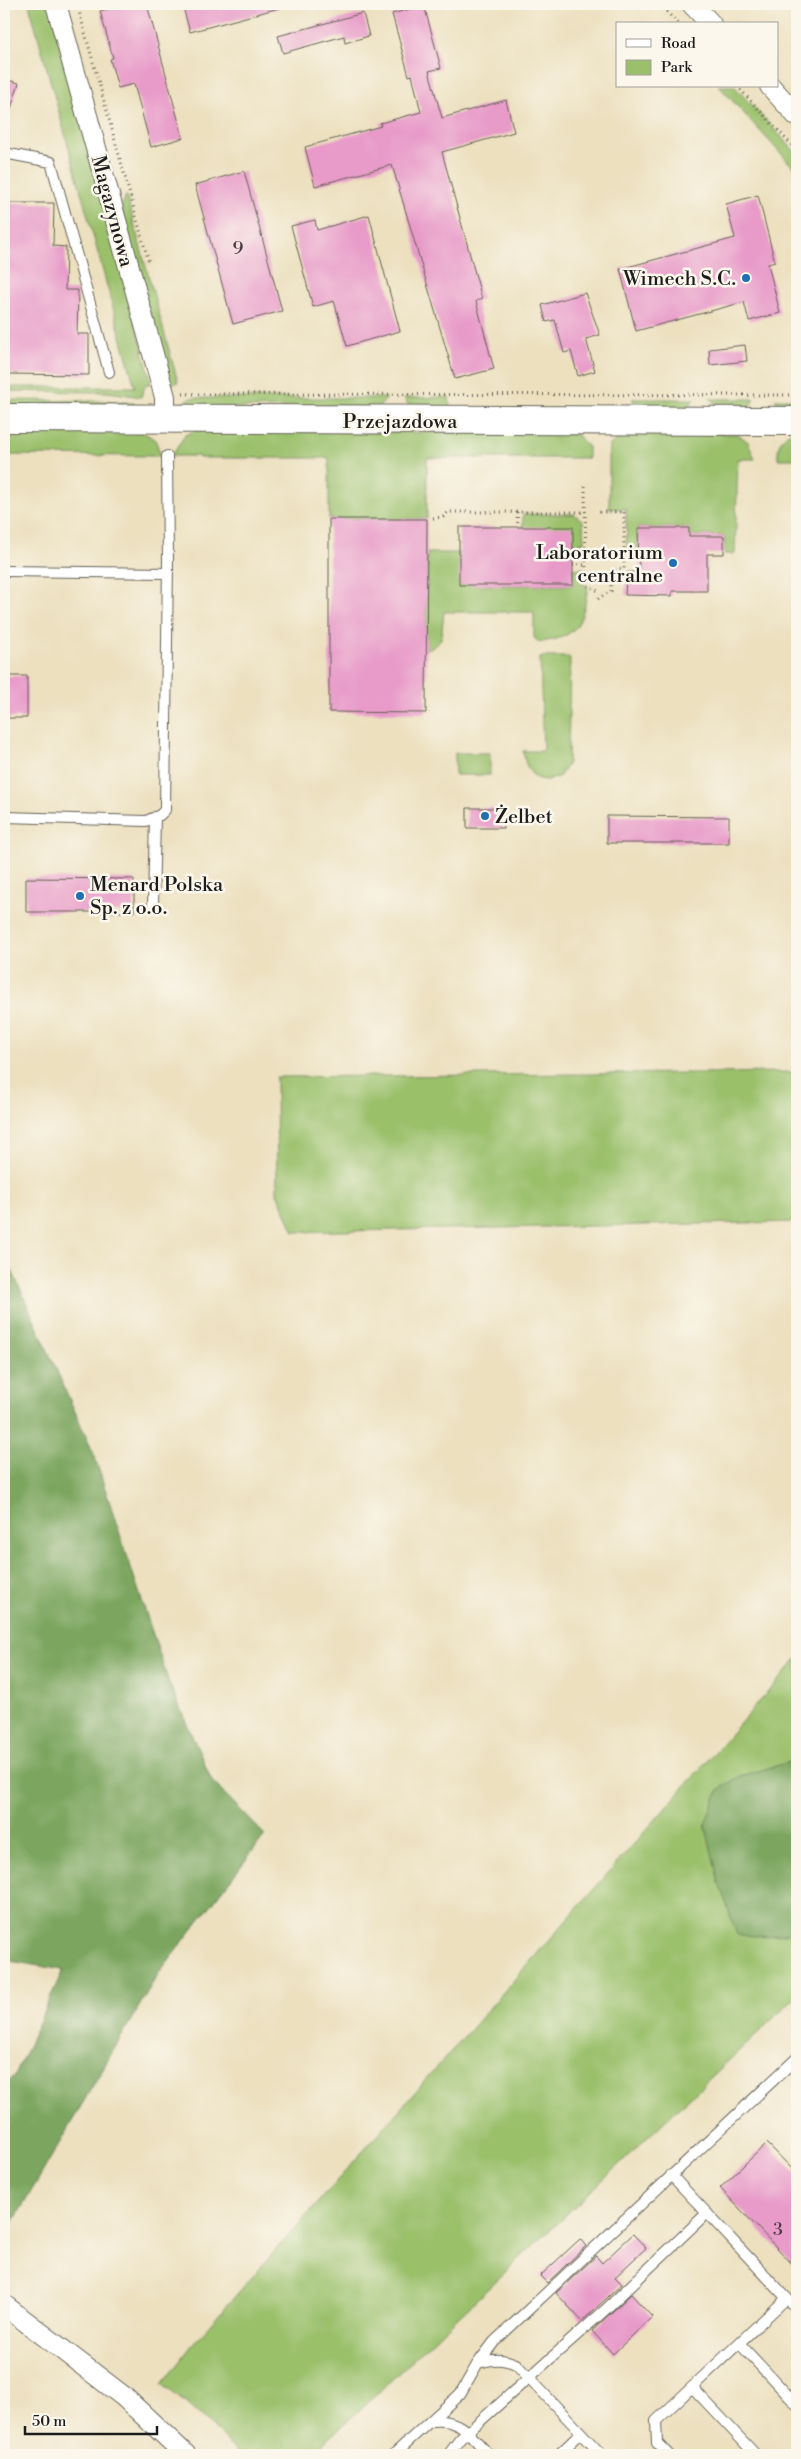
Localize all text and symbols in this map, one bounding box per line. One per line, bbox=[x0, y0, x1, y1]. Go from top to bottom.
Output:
legend bbox=[616, 22, 778, 88]
text: Road bbox=[661, 34, 696, 53]
text: Park bbox=[661, 58, 693, 77]
street label: Magazynowa bbox=[85, 153, 139, 271]
house number: 9 bbox=[233, 237, 244, 260]
place label: Wimech S.C. bbox=[622, 267, 736, 292]
marker: Wimech S.C. bbox=[740, 272, 752, 284]
street label: Przejazdowa bbox=[343, 410, 458, 435]
place label: Laboratorium centralne bbox=[536, 541, 663, 589]
marker: Laboratorium centralne bbox=[667, 557, 679, 569]
place label: Żelbet bbox=[495, 804, 553, 830]
marker: Żelbet bbox=[479, 810, 491, 822]
place label: Menard Polska Sp. z o.o. bbox=[90, 873, 224, 921]
marker: Menard Polska Sp. z o.o. bbox=[74, 890, 86, 902]
house number: 3 bbox=[773, 2218, 783, 2241]
scale bar bbox=[25, 2404, 158, 2436]
text: 50 m bbox=[32, 2412, 66, 2431]

